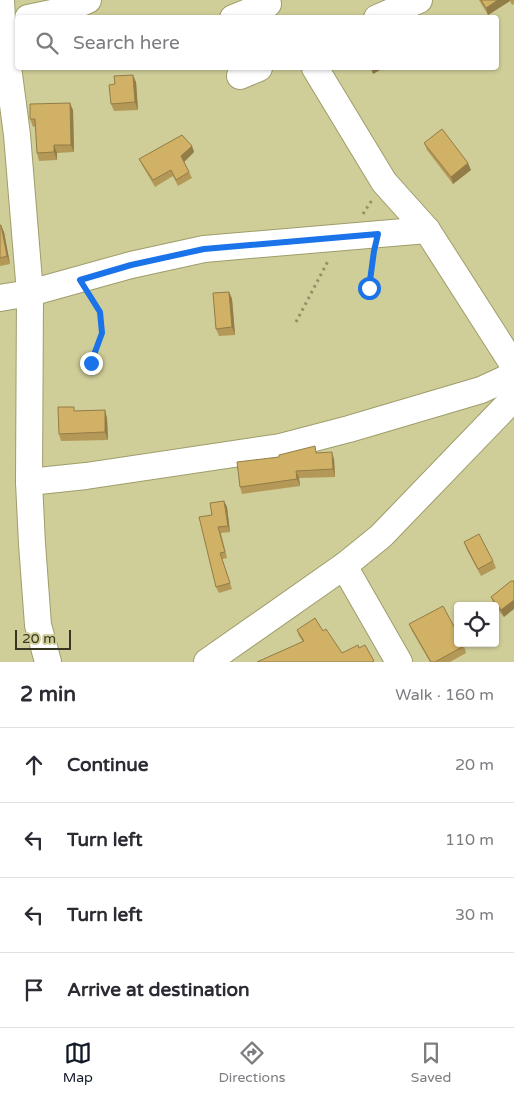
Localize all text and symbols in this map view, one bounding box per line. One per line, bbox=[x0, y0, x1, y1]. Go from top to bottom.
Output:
search box bbox=[15, 15, 499, 70]
icon: search bbox=[33, 29, 61, 57]
text: Search here bbox=[73, 32, 180, 54]
route start bbox=[358, 277, 381, 300]
route end bbox=[80, 352, 103, 375]
map controls bbox=[454, 602, 499, 647]
button: locate bbox=[454, 602, 499, 647]
scale bar bbox=[15, 627, 71, 650]
text: 20 m bbox=[22, 630, 56, 647]
text: 2 min bbox=[20, 682, 76, 707]
text: Walk · 160 m bbox=[395, 685, 494, 705]
icon: ahead bbox=[20, 751, 48, 779]
text: Continue bbox=[67, 754, 149, 776]
text: 20 m bbox=[455, 755, 494, 775]
icon: left bbox=[20, 826, 48, 854]
text: Turn left bbox=[67, 829, 143, 851]
text: 110 m bbox=[445, 830, 494, 850]
icon: left bbox=[20, 901, 48, 929]
text: Turn left bbox=[67, 904, 143, 926]
text: 30 m bbox=[455, 905, 494, 925]
icon: arrive bbox=[20, 976, 48, 1004]
text: Arrive at destination bbox=[67, 979, 250, 1001]
tab: Map bbox=[63, 1039, 93, 1086]
tab: Directions bbox=[218, 1039, 285, 1086]
tab: Saved bbox=[411, 1039, 451, 1086]

